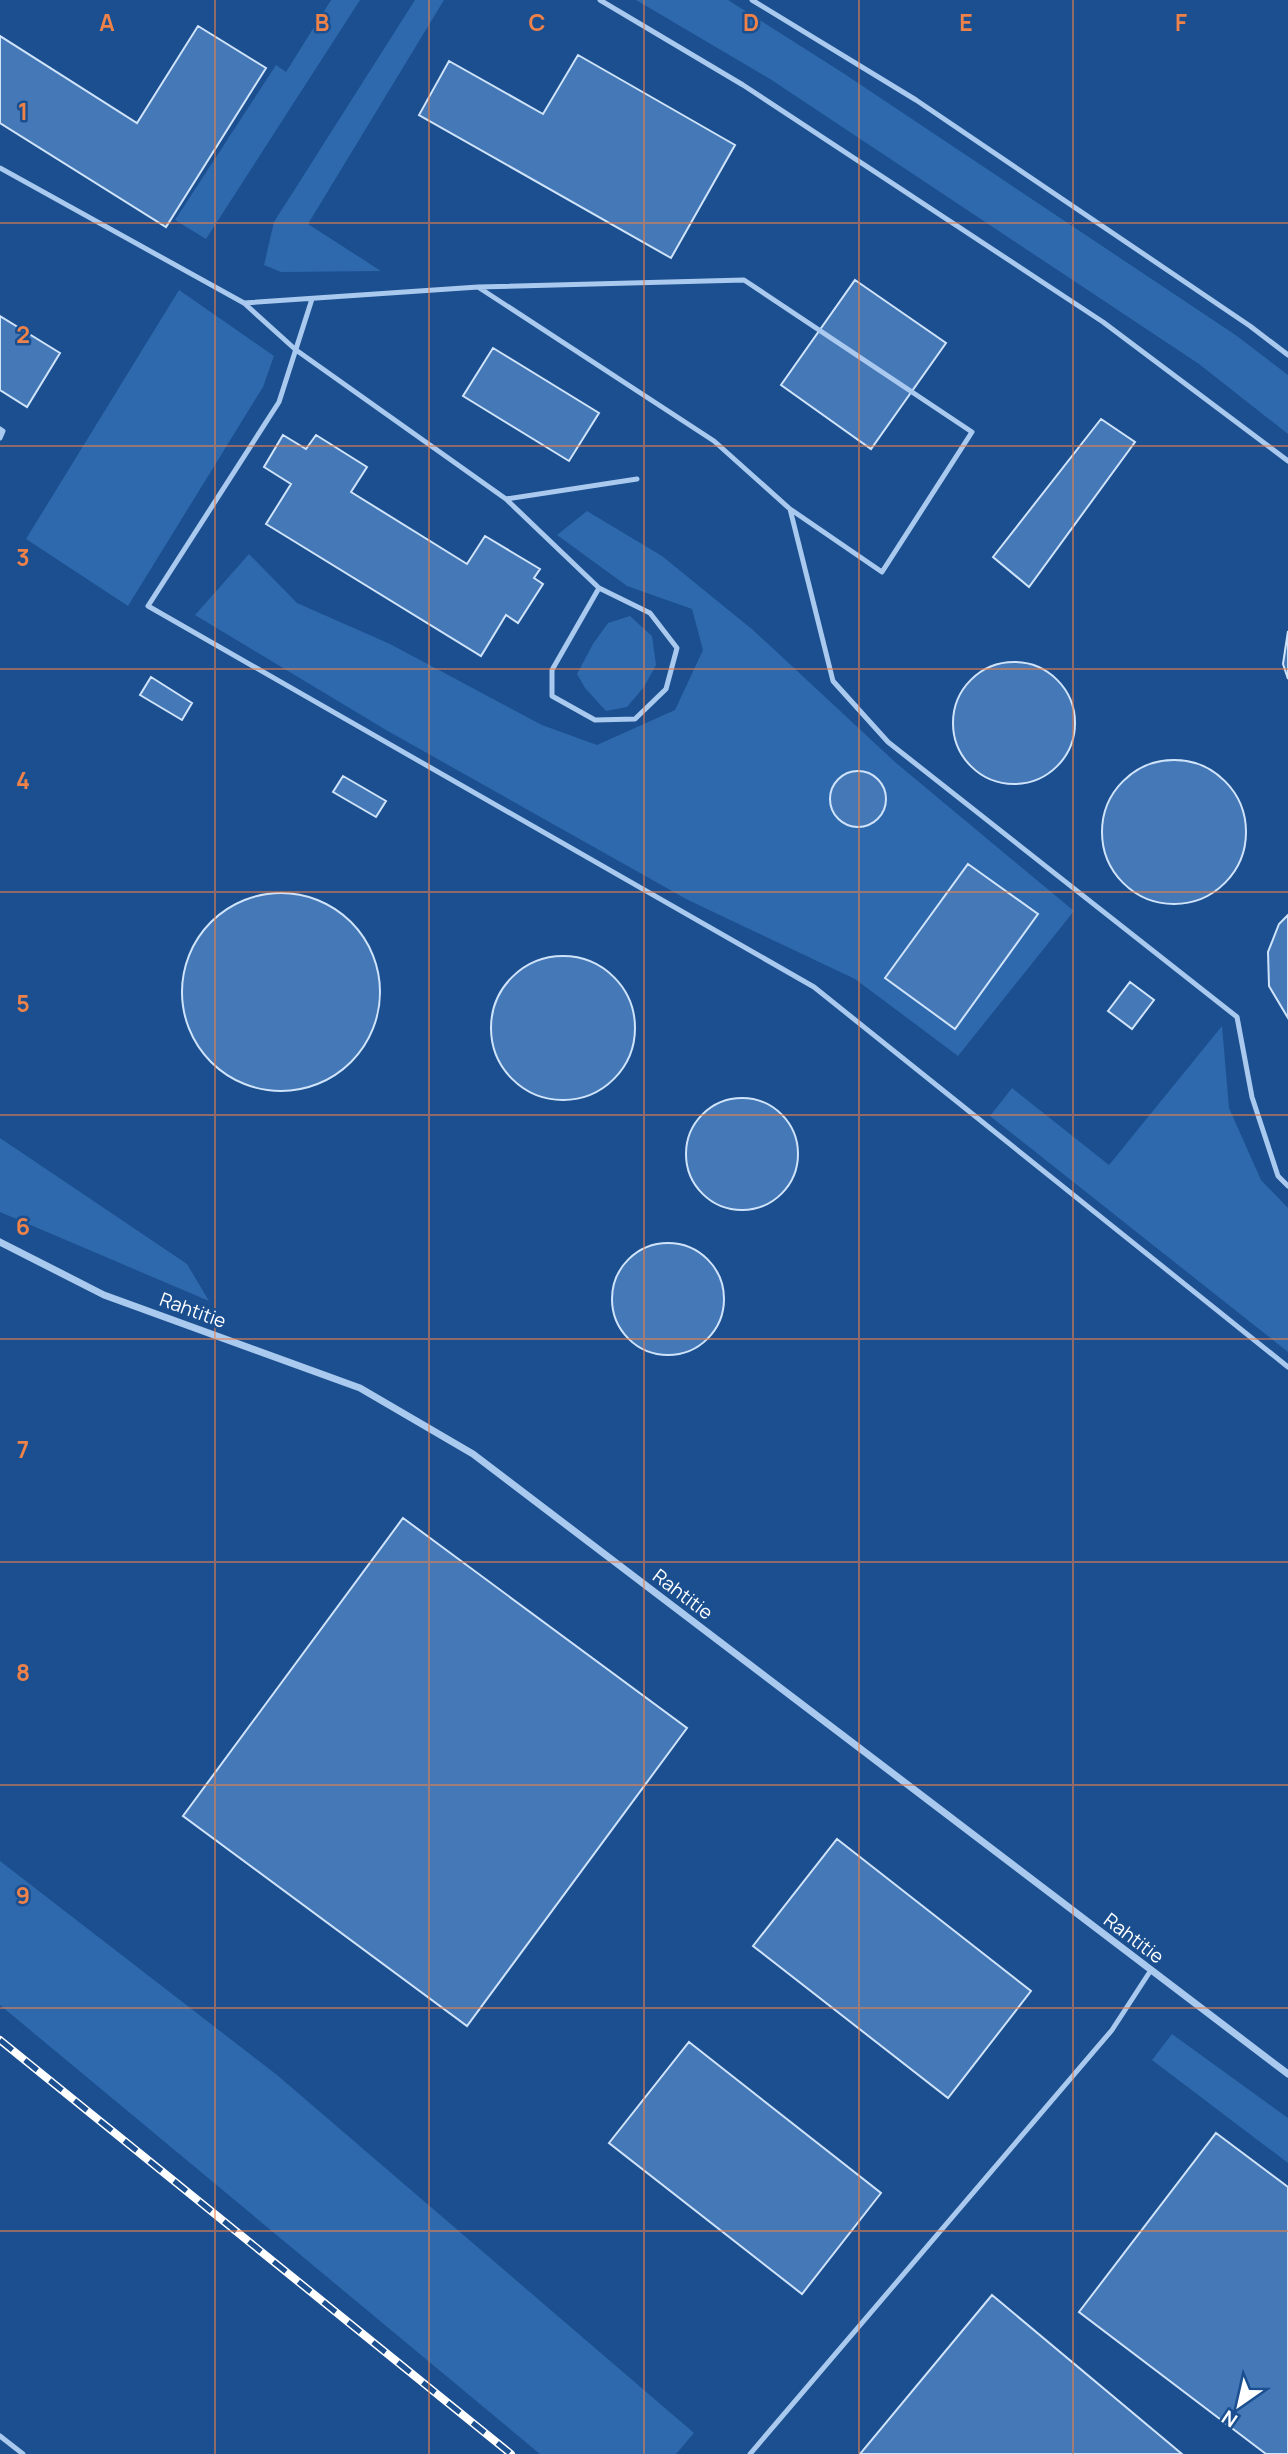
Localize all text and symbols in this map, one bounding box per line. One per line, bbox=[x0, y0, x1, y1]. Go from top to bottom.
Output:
text: A bbox=[99, 6, 115, 38]
text: B bbox=[315, 6, 329, 38]
text: C bbox=[529, 6, 546, 38]
text: D bbox=[743, 6, 759, 38]
text: E bbox=[959, 6, 973, 38]
text: F bbox=[1175, 6, 1187, 38]
text: 1 bbox=[18, 95, 28, 127]
text: 2 bbox=[16, 318, 30, 350]
text: 3 bbox=[16, 541, 30, 573]
text: 4 bbox=[16, 764, 30, 796]
text: 5 bbox=[16, 987, 30, 1019]
text: 6 bbox=[16, 1210, 30, 1242]
street label: Rahtitie bbox=[156, 1286, 230, 1334]
text: 7 bbox=[17, 1433, 29, 1465]
street label: Rahtitie bbox=[648, 1563, 718, 1625]
text: 8 bbox=[16, 1656, 30, 1688]
text: 9 bbox=[16, 1879, 30, 1911]
street label: Rahtitie bbox=[1099, 1907, 1169, 1969]
north arrow bbox=[1204, 2370, 1274, 2440]
text: N bbox=[1217, 2404, 1242, 2434]

